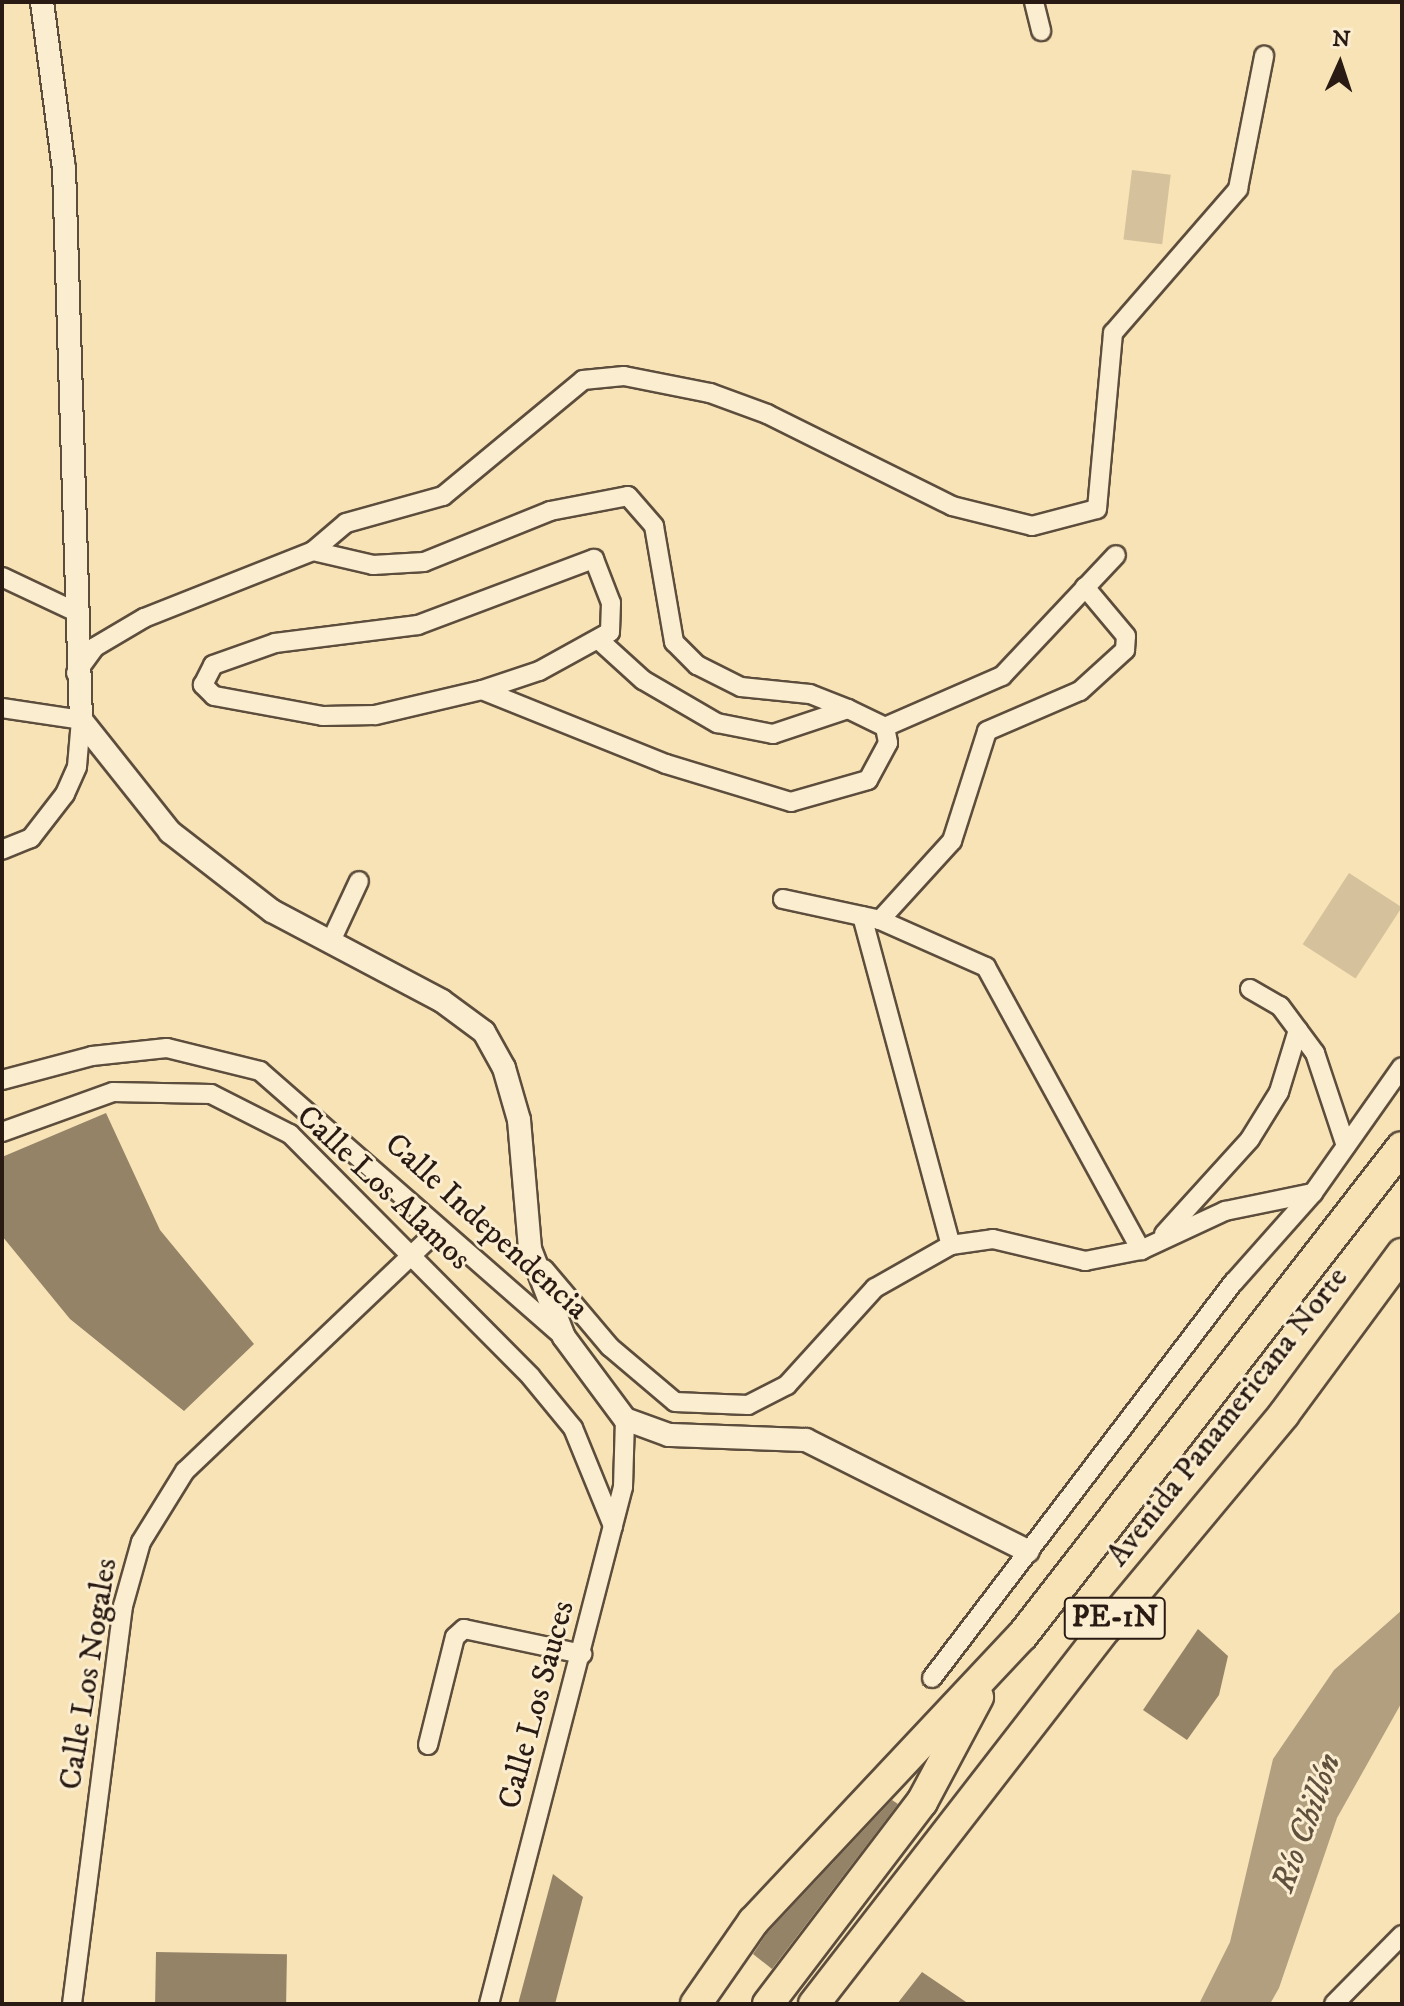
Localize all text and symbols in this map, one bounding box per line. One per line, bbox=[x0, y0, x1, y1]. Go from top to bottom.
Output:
north arrow bbox=[1300, 24, 1380, 104]
text: N bbox=[1332, 26, 1351, 53]
street label: Calle Los Alamos bbox=[288, 1098, 478, 1278]
street label: Calle Independencia bbox=[376, 1126, 596, 1328]
street label: Avenida Panamericana Norte bbox=[1099, 1260, 1357, 1574]
street label: Calle Los Nogales bbox=[52, 1555, 126, 1793]
road number: PE-1N bbox=[1063, 1592, 1167, 1644]
street label: Calle Los Sauces bbox=[491, 1597, 583, 1813]
water label: Río Chillón bbox=[1263, 1748, 1351, 1898]

